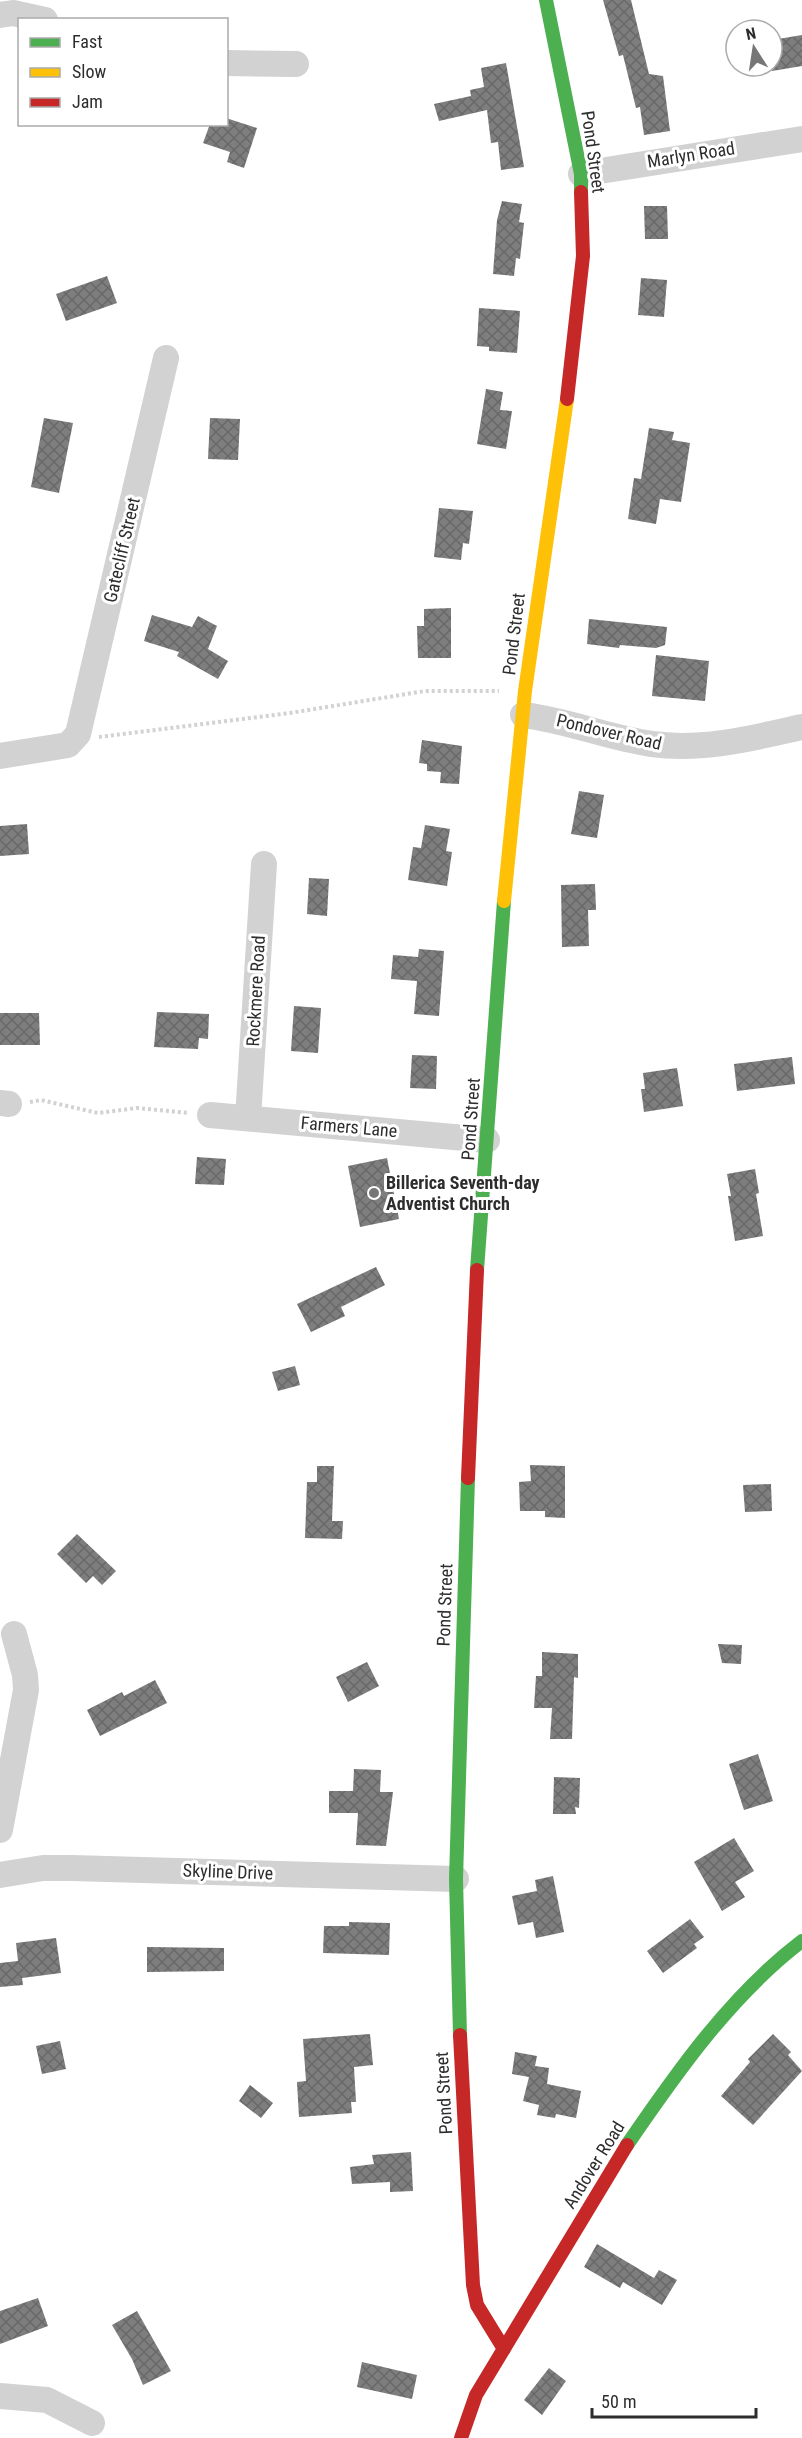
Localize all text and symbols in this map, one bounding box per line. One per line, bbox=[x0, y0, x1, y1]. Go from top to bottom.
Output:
legend bbox=[18, 18, 228, 126]
north arrow bbox=[724, 18, 784, 78]
text: N bbox=[744, 24, 758, 44]
text: Fast bbox=[72, 31, 103, 52]
text: Slow bbox=[72, 61, 107, 82]
text: Jam bbox=[72, 91, 103, 112]
street label: Pond Street bbox=[577, 109, 610, 194]
street label: Marlyn Road bbox=[646, 137, 736, 172]
street label: Gatecliff Street bbox=[99, 495, 144, 605]
street label: Pond Street bbox=[498, 592, 529, 676]
street label: Pondover Road bbox=[555, 709, 664, 754]
street label: Rockmere Road bbox=[242, 935, 269, 1047]
street label: Pond Street bbox=[457, 1077, 484, 1161]
street label: Farmers Lane bbox=[300, 1112, 398, 1141]
place label: Billerica Seventh-day Adventist Church bbox=[386, 1172, 540, 1214]
marker: Billerica Seventh-day Adventist Church bbox=[367, 1186, 381, 1200]
street label: Pond Street bbox=[433, 1563, 456, 1647]
street label: Skyline Drive bbox=[182, 1859, 274, 1884]
street label: Pond Street bbox=[431, 2051, 456, 2135]
street label: Andover Road bbox=[559, 2117, 629, 2212]
scale bar bbox=[592, 2381, 756, 2419]
text: 50 m bbox=[601, 2391, 636, 2412]

